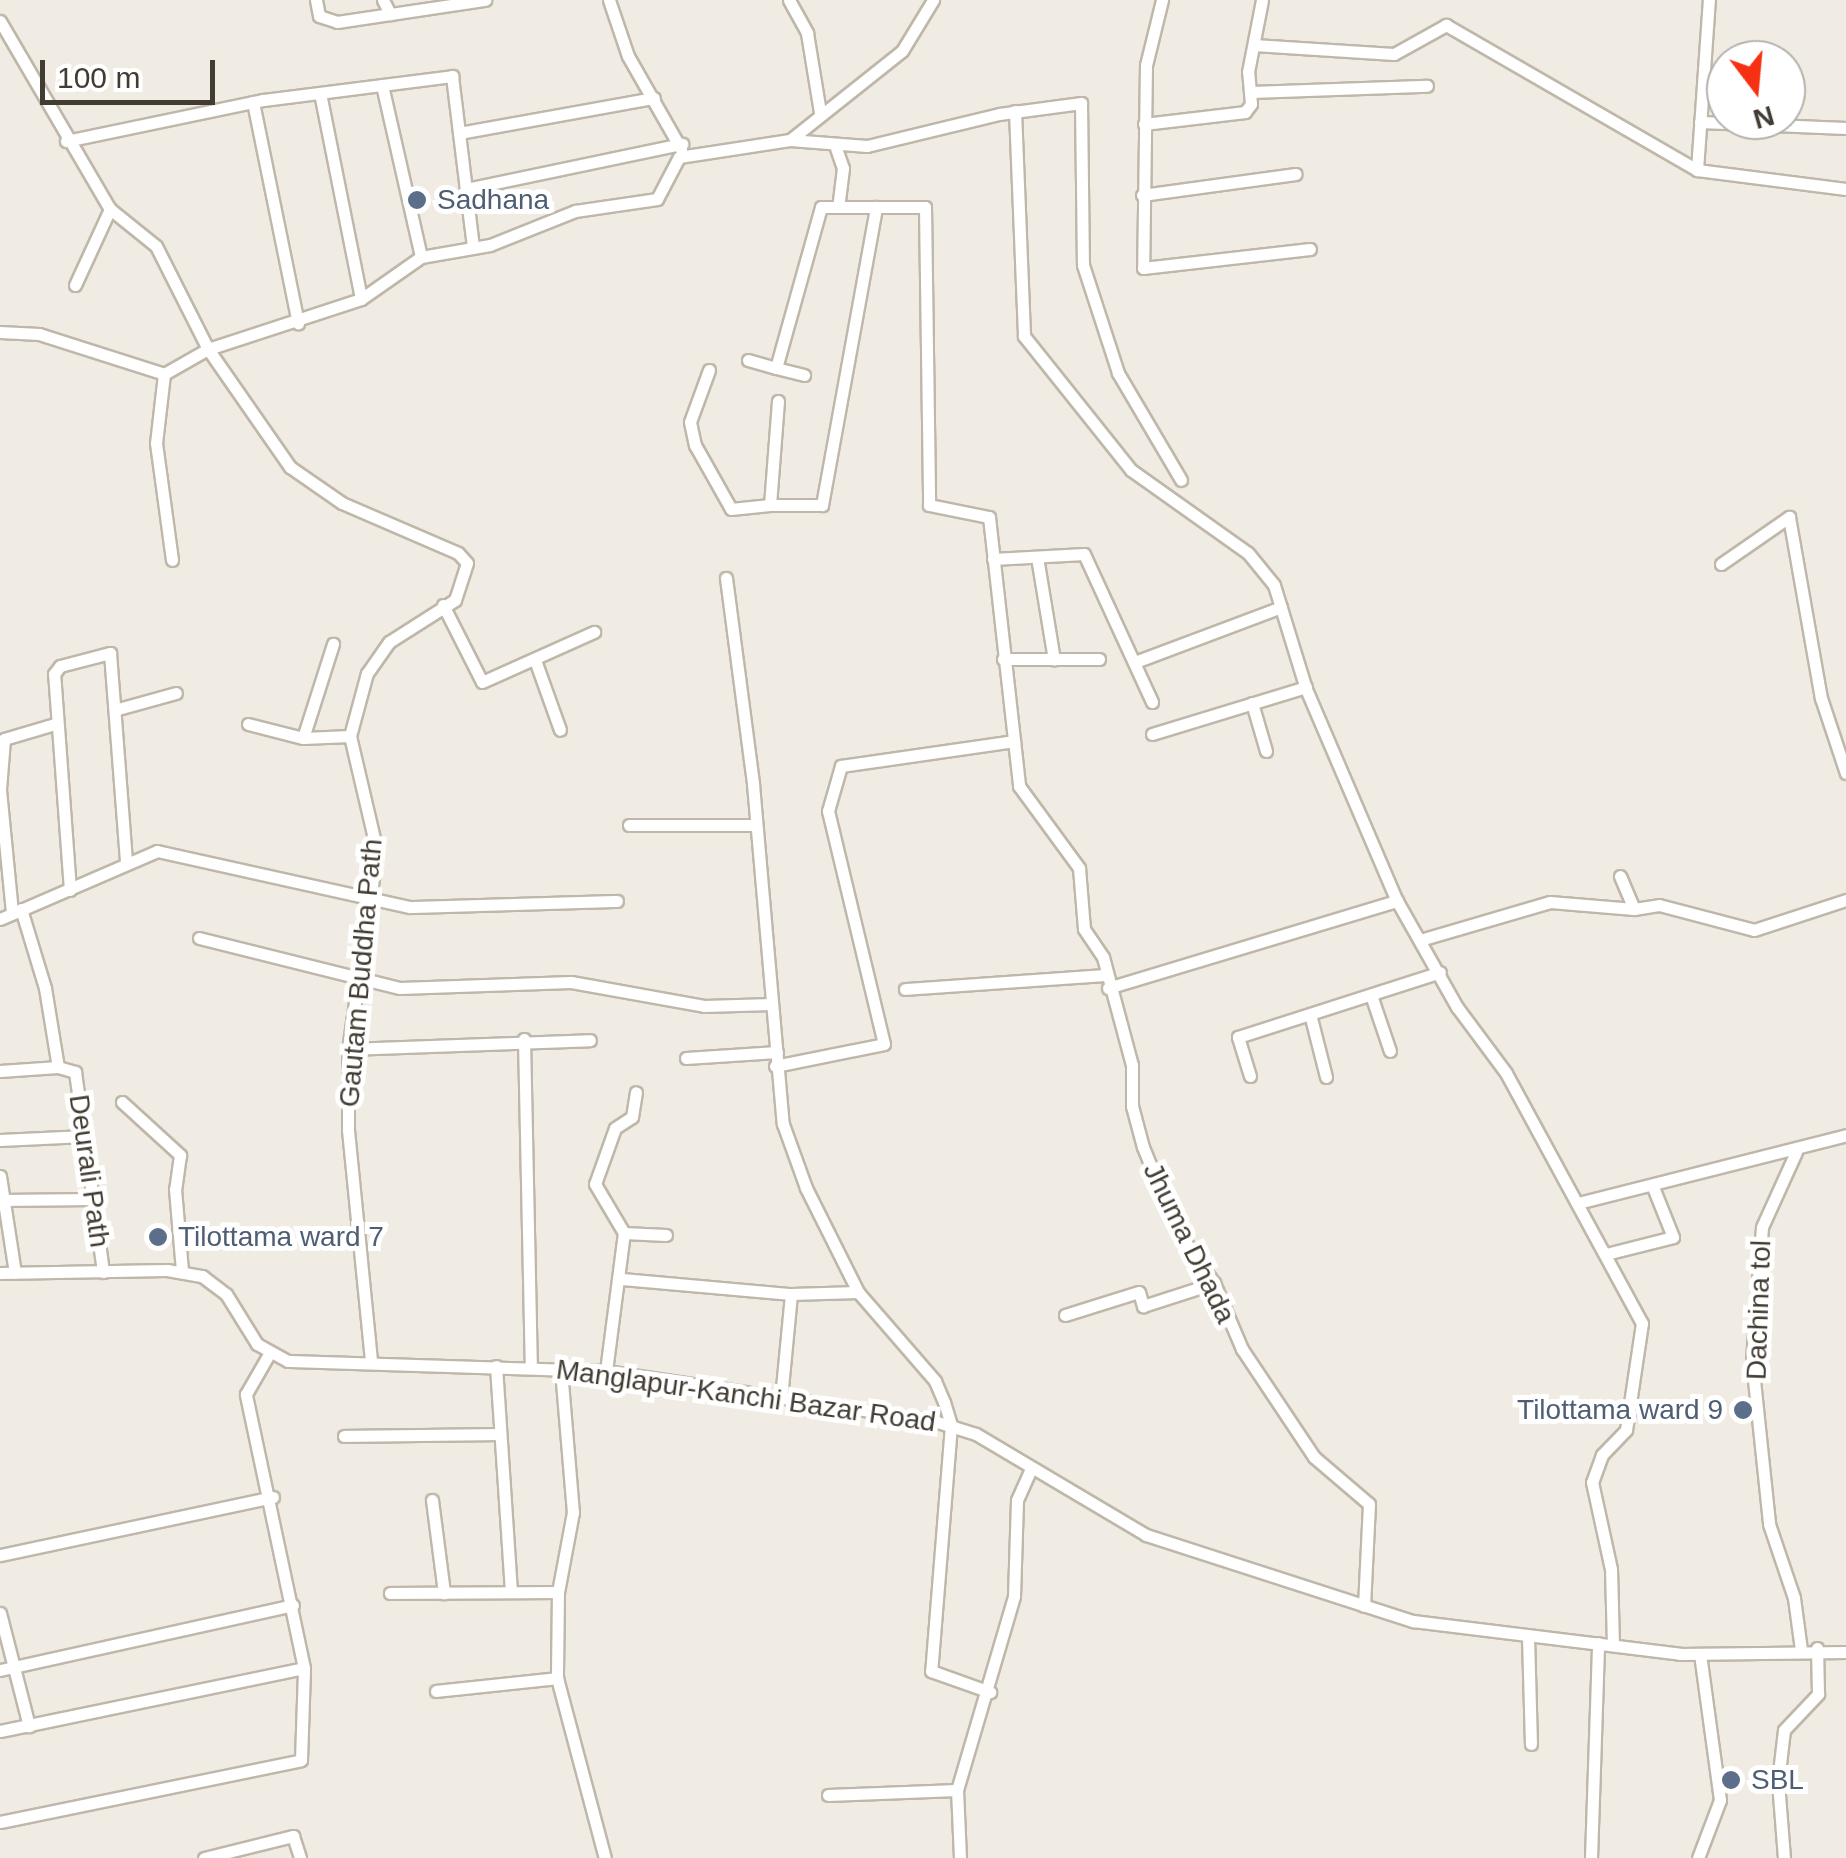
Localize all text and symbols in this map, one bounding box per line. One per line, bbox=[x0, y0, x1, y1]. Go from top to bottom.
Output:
scale bar bbox=[45, 40, 220, 102]
north arrow bbox=[1706, 40, 1806, 140]
text: 100 m bbox=[57, 61, 140, 94]
text: N bbox=[1750, 100, 1778, 135]
place label: Sadhana bbox=[437, 183, 549, 217]
marker: Sadhana bbox=[406, 189, 428, 211]
street label: Gautam Buddha Path bbox=[333, 837, 389, 1109]
street label: Deurali Path bbox=[62, 1092, 116, 1250]
street label: Jhuma Dhada bbox=[1136, 1157, 1242, 1329]
place label: Tilottama ward 7 bbox=[178, 1220, 384, 1254]
marker: Tilottama ward 7 bbox=[147, 1226, 169, 1248]
street label: Dachina tol bbox=[1740, 1239, 1778, 1381]
street label: Manglapur-Kanchi Bazar Road bbox=[554, 1353, 938, 1439]
place label: Tilottama ward 9 bbox=[1517, 1393, 1723, 1427]
marker: Tilottama ward 9 bbox=[1732, 1399, 1754, 1421]
place label: SBL bbox=[1751, 1763, 1804, 1797]
marker: SBL bbox=[1720, 1769, 1742, 1791]

